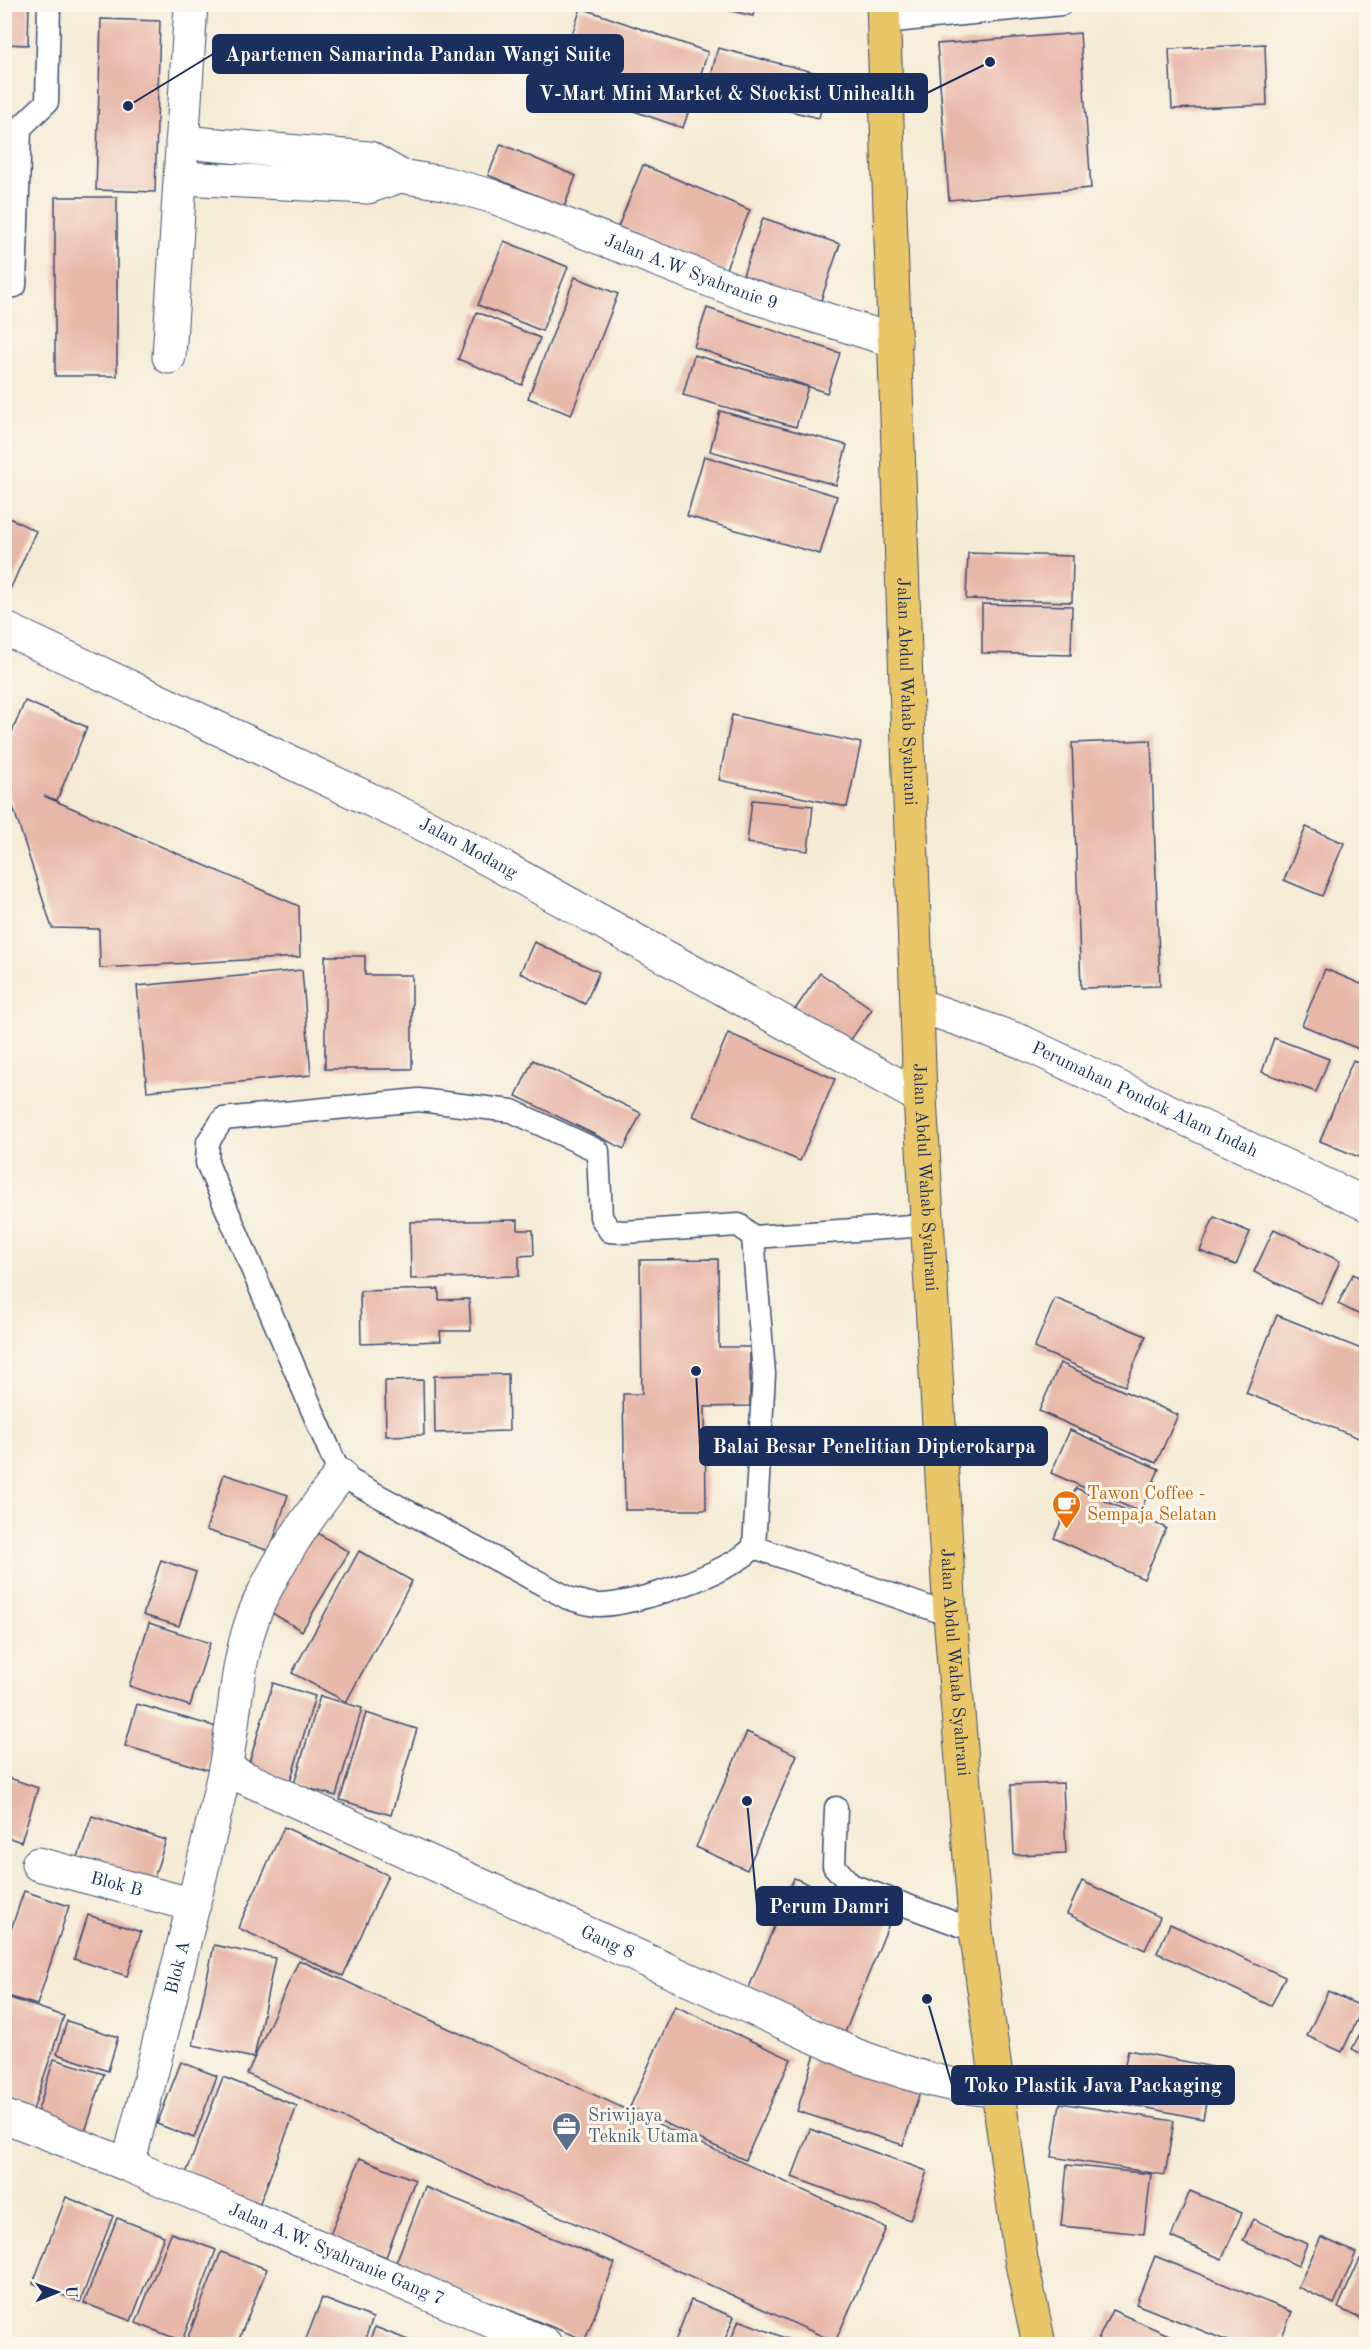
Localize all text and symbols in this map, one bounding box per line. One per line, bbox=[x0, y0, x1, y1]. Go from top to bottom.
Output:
callout: Apartemen Samarinda Pandan Wangi Suite bbox=[213, 35, 623, 73]
text: Apartemen Samarinda Pandan Wangi Suite bbox=[225, 46, 611, 66]
callout: V-Mart Mini Market & Stockist Unihealth bbox=[527, 74, 927, 112]
text: V-Mart Mini Market & Stockist Unihealth bbox=[539, 85, 915, 105]
street label: Jalan A.W Syahranie 9 bbox=[602, 231, 780, 313]
street label: Jalan Abdul Wahab Syahrani bbox=[893, 577, 919, 806]
street label: Jalan Modang bbox=[416, 815, 521, 883]
street label: Perumahan Pondok Alam Indah bbox=[1029, 1039, 1261, 1161]
street label: Jalan Abdul Wahab Syahrani bbox=[910, 1063, 940, 1292]
callout: Balai Besar Penelitian Dipterokarpa bbox=[700, 1427, 1047, 1465]
text: Balai Besar Penelitian Dipterokarpa bbox=[712, 1438, 1036, 1458]
place label: Tawon Coffee - Sempaja Selatan bbox=[1087, 1485, 1217, 1524]
cafe icon: Tawon Coffee - Sempaja Selatan bbox=[1050, 1488, 1082, 1530]
street label: Jalan Abdul Wahab Syahrani bbox=[937, 1548, 972, 1777]
street label: Blok B bbox=[88, 1869, 144, 1900]
callout: Perum Damri bbox=[757, 1887, 902, 1925]
text: Perum Damri bbox=[769, 1898, 889, 1918]
street label: Gang 8 bbox=[578, 1923, 637, 1963]
street label: Blok A bbox=[163, 1938, 193, 1996]
callout: Toko Plastik Java Packaging bbox=[952, 2066, 1234, 2104]
text: Toko Plastik Java Packaging bbox=[964, 2077, 1222, 2097]
place label: Sriwijaya Teknik Utama bbox=[588, 2107, 699, 2146]
office icon: Sriwijaya Teknik Utama bbox=[551, 2110, 583, 2152]
street label: Jalan A.W. Syahranie Gang 7 bbox=[226, 2200, 447, 2309]
north arrow bbox=[27, 2262, 87, 2322]
text: U bbox=[62, 2285, 78, 2299]

